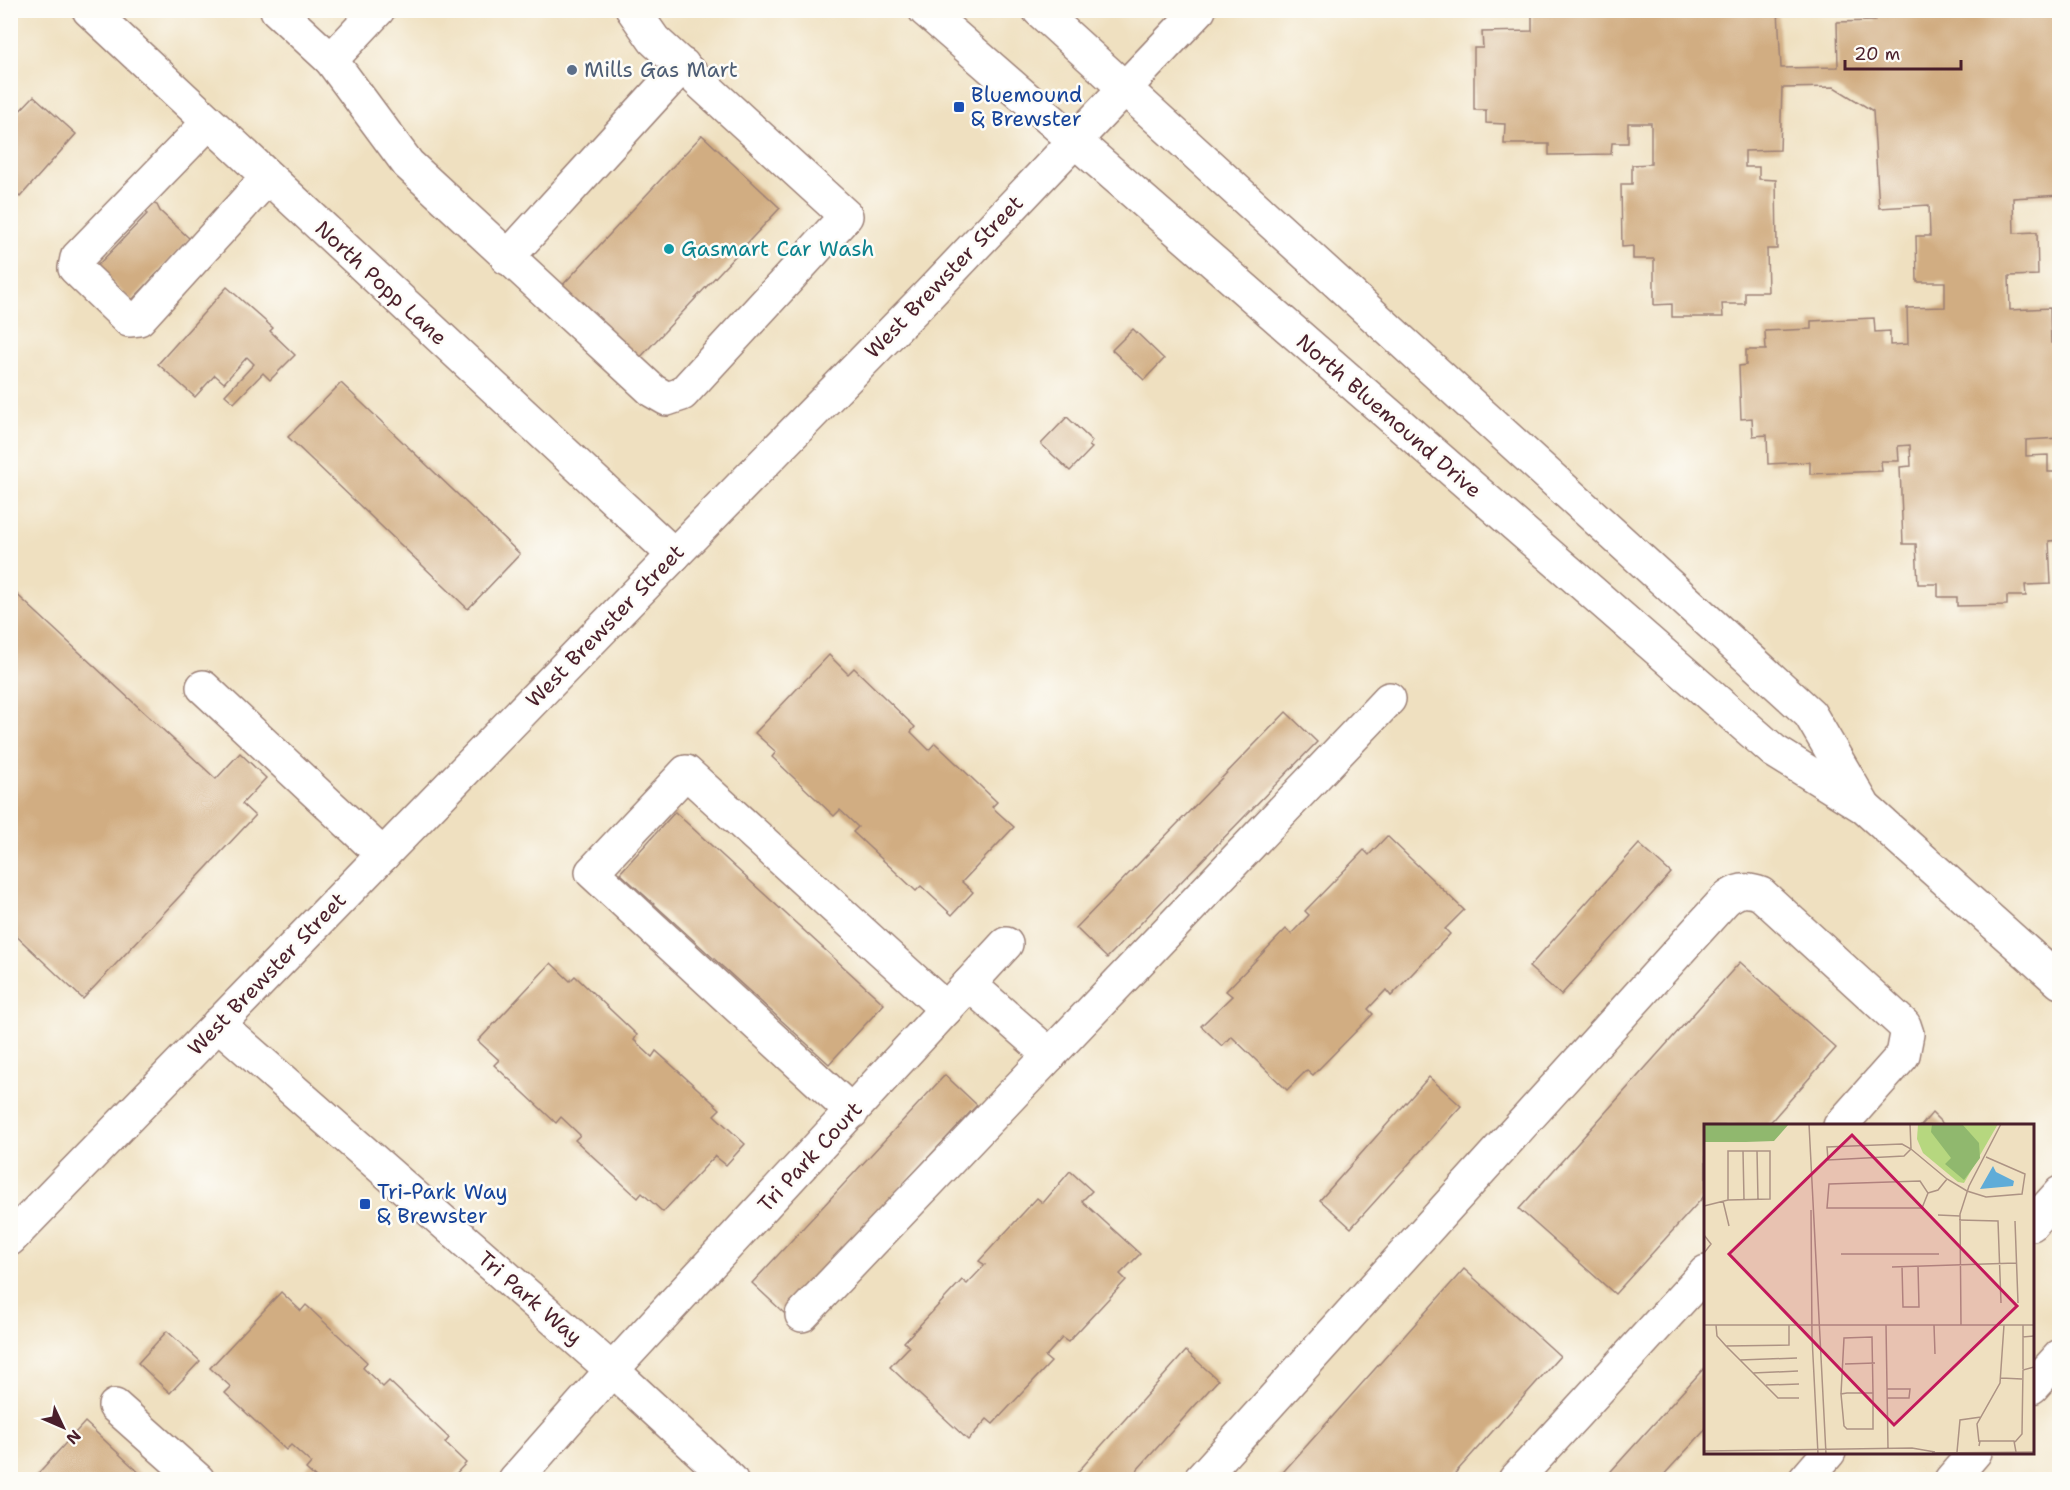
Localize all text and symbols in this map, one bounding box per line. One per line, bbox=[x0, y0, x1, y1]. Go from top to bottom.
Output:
scale bar bbox=[1845, 33, 1960, 71]
text: 20 m bbox=[1854, 42, 1900, 66]
place label: Mills Gas Mart bbox=[584, 56, 738, 84]
marker: Mills Gas Mart bbox=[565, 63, 579, 77]
place label: Bluemound & Brewster bbox=[971, 81, 1082, 133]
marker: Bluemound & Brewster bbox=[952, 100, 966, 114]
street label: West Brewster Street bbox=[859, 189, 1029, 365]
street label: North Popp Lane bbox=[309, 215, 453, 351]
place label: Gasmart Car Wash bbox=[681, 235, 874, 263]
marker: Gasmart Car Wash bbox=[662, 242, 676, 256]
street label: North Bluemound Drive bbox=[1291, 328, 1487, 504]
street label: West Brewster Street bbox=[520, 538, 690, 714]
street label: West Brewster Street bbox=[182, 886, 352, 1062]
street label: Tri Park Court bbox=[752, 1096, 868, 1218]
inset map bbox=[1704, 1124, 2034, 1454]
place label: Tri-Park Way & Brewster bbox=[377, 1178, 508, 1230]
marker: Tri-Park Way & Brewster bbox=[358, 1197, 372, 1211]
street label: Tri Park Way bbox=[472, 1245, 588, 1351]
north arrow bbox=[33, 1397, 93, 1457]
text: N bbox=[61, 1425, 85, 1449]

